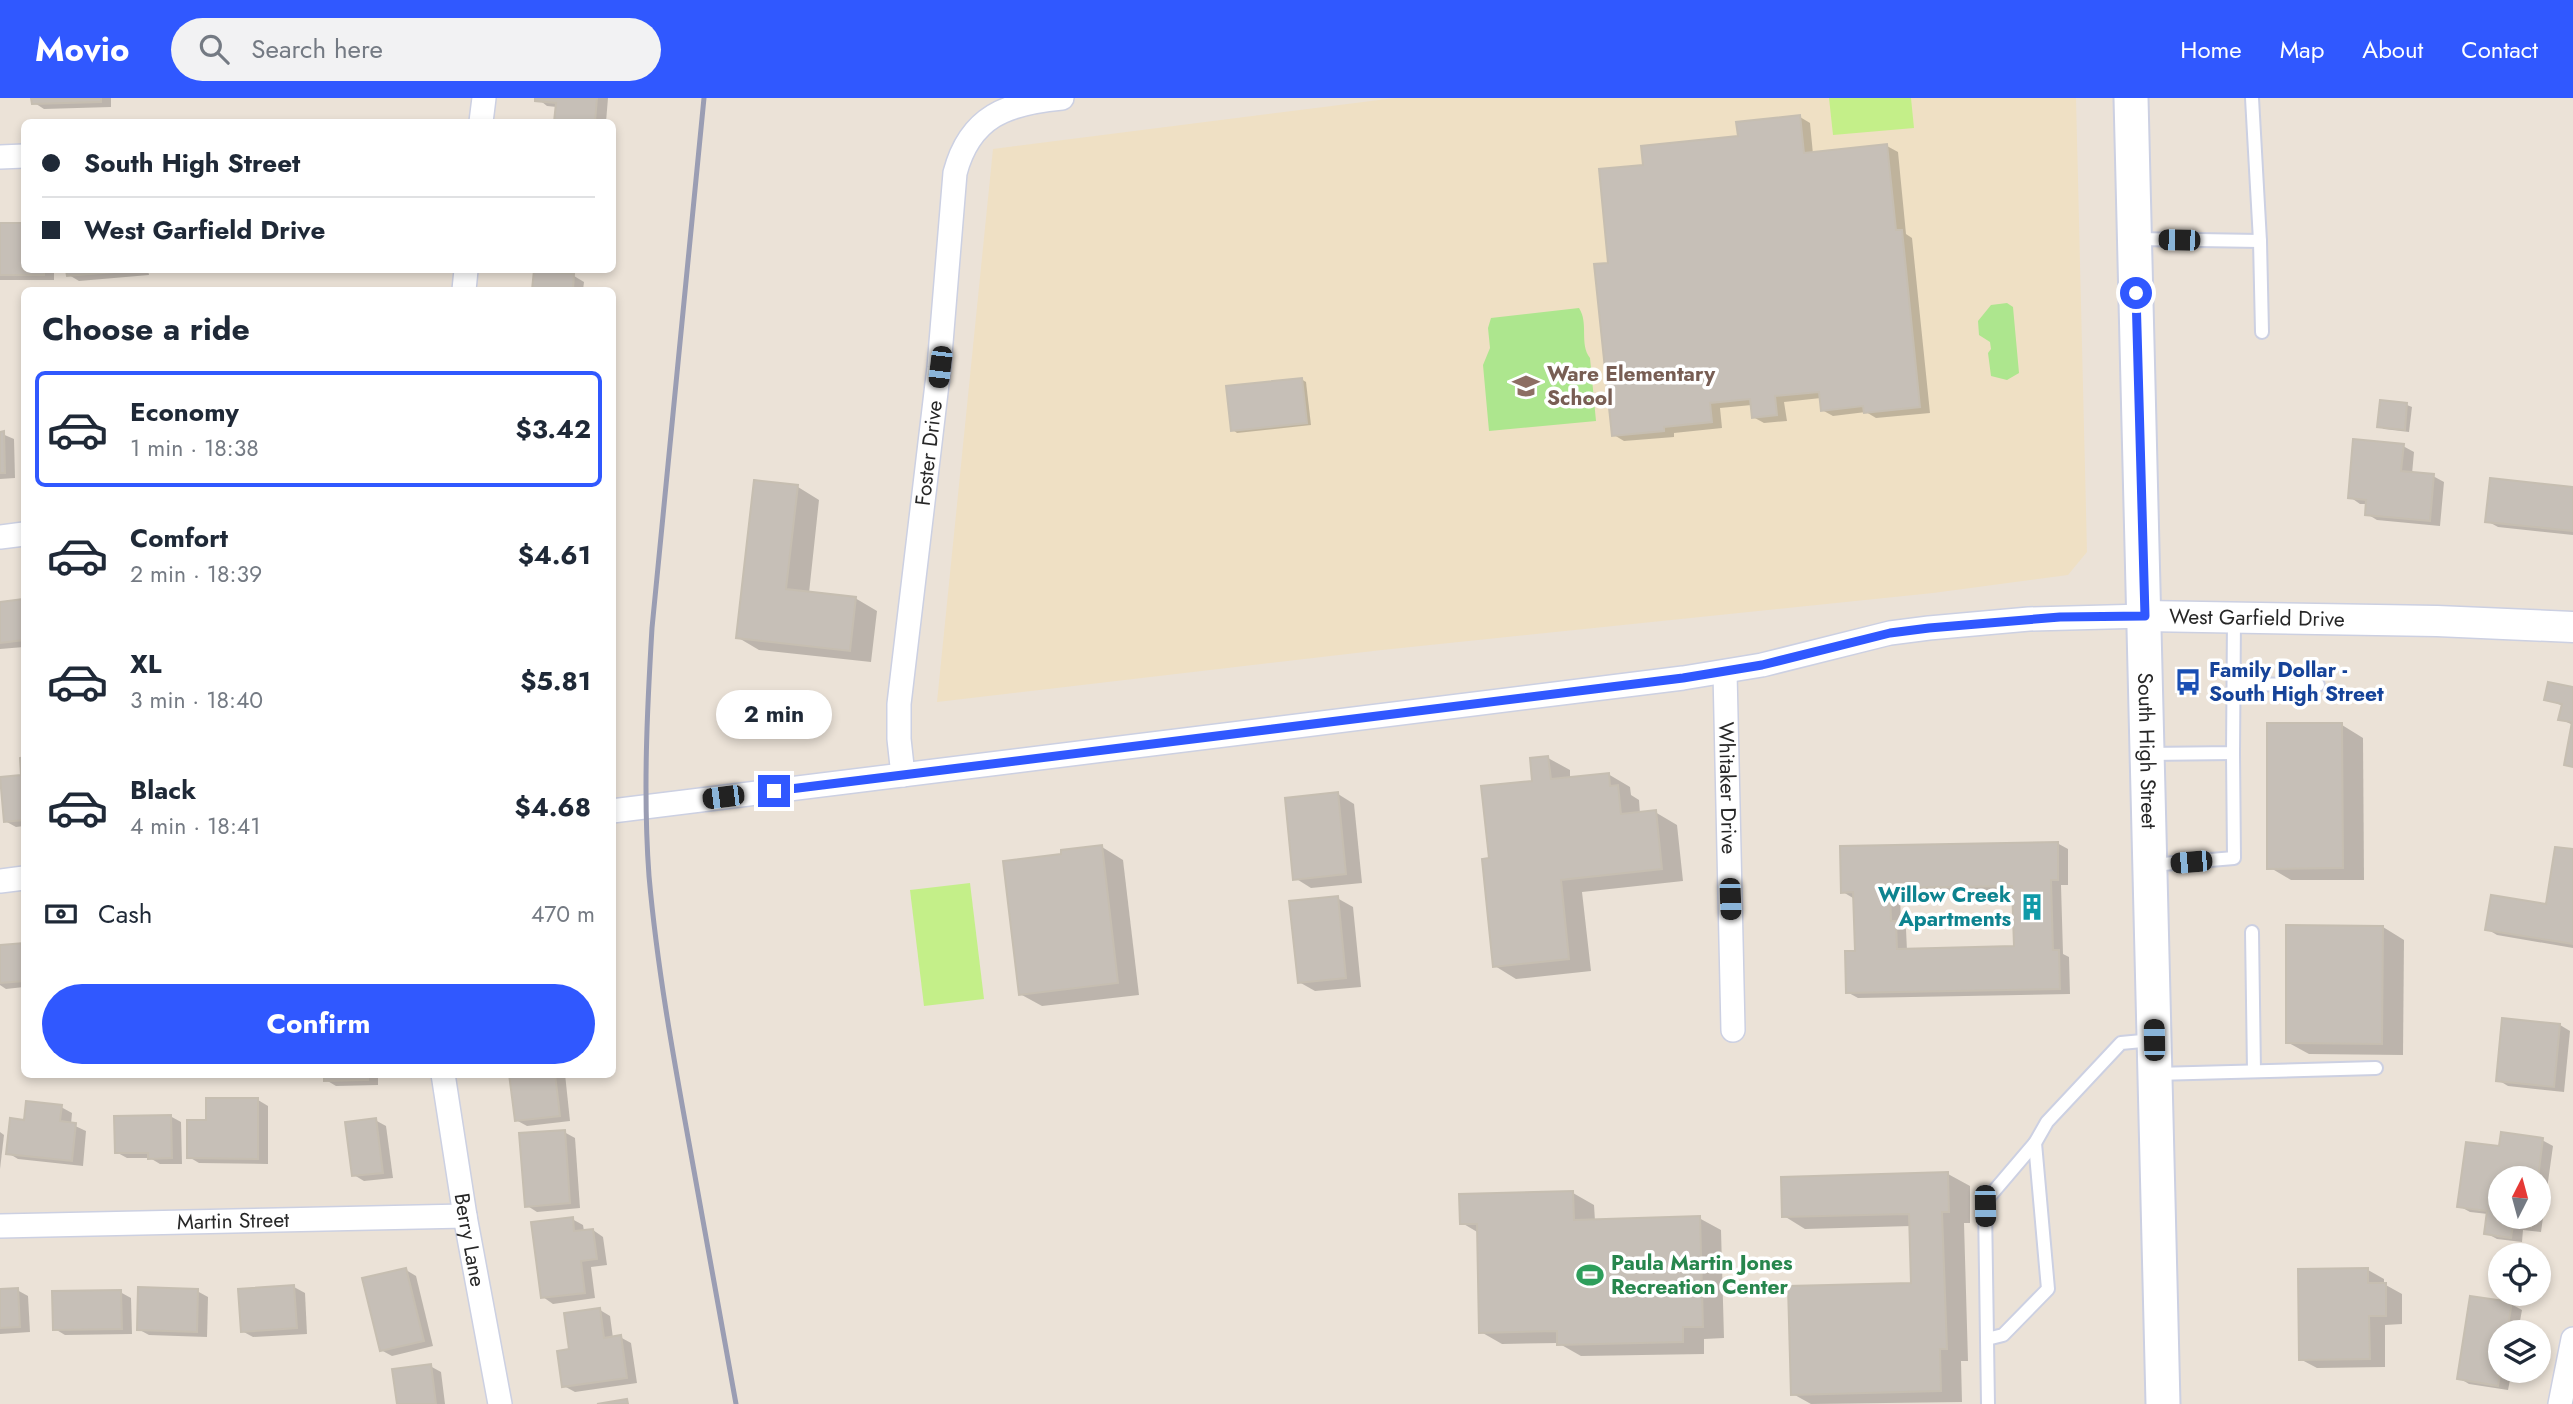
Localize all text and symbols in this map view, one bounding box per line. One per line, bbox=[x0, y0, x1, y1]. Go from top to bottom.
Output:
search box bbox=[171, 18, 661, 81]
text: Movio bbox=[35, 26, 129, 73]
icon: search bbox=[195, 30, 233, 68]
text: Search here bbox=[251, 30, 383, 68]
text: Home bbox=[2180, 32, 2242, 67]
text: Map bbox=[2280, 32, 2324, 67]
text: About bbox=[2362, 32, 2423, 67]
text: Contact bbox=[2461, 32, 2538, 67]
text: South High Street bbox=[84, 144, 300, 182]
text: West Garfield Drive bbox=[84, 211, 325, 249]
car bbox=[2158, 229, 2201, 251]
route start bbox=[2120, 277, 2152, 309]
text: Choose a ride bbox=[42, 306, 250, 352]
car bbox=[928, 345, 953, 389]
place label: Ware Elementary School bbox=[1547, 359, 1716, 413]
school or university icon: Ware Elementary School bbox=[1511, 371, 1541, 401]
text: Economy bbox=[130, 393, 239, 431]
icon: car bbox=[46, 398, 109, 461]
street label: Foster Drive bbox=[908, 398, 950, 507]
text: $3.42 bbox=[515, 410, 591, 448]
text: 1 min · 18:38 bbox=[130, 431, 259, 465]
text: Comfort bbox=[130, 519, 228, 557]
icon: car bbox=[46, 524, 109, 587]
text: $4.61 bbox=[518, 536, 591, 574]
text: 2 min · 18:39 bbox=[130, 557, 262, 591]
street label: West Garfield Drive bbox=[2169, 601, 2345, 634]
text: XL bbox=[130, 645, 162, 683]
icon: car bbox=[46, 650, 109, 713]
place label: Family Dollar - South High Street bbox=[2209, 655, 2384, 709]
text: $5.81 bbox=[520, 662, 591, 700]
bus stop icon: Family Dollar - South High Street bbox=[2173, 667, 2203, 697]
street label: South High Street bbox=[2130, 672, 2164, 829]
text: 3 min · 18:40 bbox=[130, 683, 263, 717]
callout: 2 min bbox=[716, 690, 832, 738]
text: 2 min bbox=[744, 697, 804, 731]
street label: Whitaker Drive bbox=[1711, 721, 1744, 855]
text: Black bbox=[130, 771, 196, 809]
route end bbox=[758, 775, 790, 807]
icon: car bbox=[46, 776, 109, 839]
car bbox=[701, 784, 746, 810]
text: $4.68 bbox=[515, 788, 591, 826]
text: 4 min · 18:41 bbox=[130, 809, 261, 843]
car bbox=[2170, 850, 2213, 874]
car bbox=[1719, 878, 1742, 920]
place label: Willow Creek Apartments bbox=[1878, 880, 2011, 934]
building icon: Willow Creek Apartments bbox=[2017, 892, 2047, 922]
icon: cash bbox=[42, 895, 80, 933]
text: Cash bbox=[98, 895, 152, 933]
text: 470 m bbox=[531, 897, 595, 931]
button: Confirm bbox=[42, 984, 595, 1064]
car bbox=[2144, 1019, 2165, 1061]
north arrow bbox=[2488, 1166, 2552, 1228]
map controls bbox=[2488, 1166, 2551, 1383]
car bbox=[1975, 1185, 1996, 1227]
street label: Berry Lane bbox=[447, 1191, 493, 1289]
street label: Martin Street bbox=[176, 1205, 289, 1237]
button: locate bbox=[2488, 1243, 2551, 1306]
place label: Paula Martin Jones Recreation Center bbox=[1611, 1248, 1793, 1302]
sports icon: Paula Martin Jones Recreation Center bbox=[1575, 1260, 1605, 1290]
button: layers bbox=[2488, 1320, 2551, 1383]

